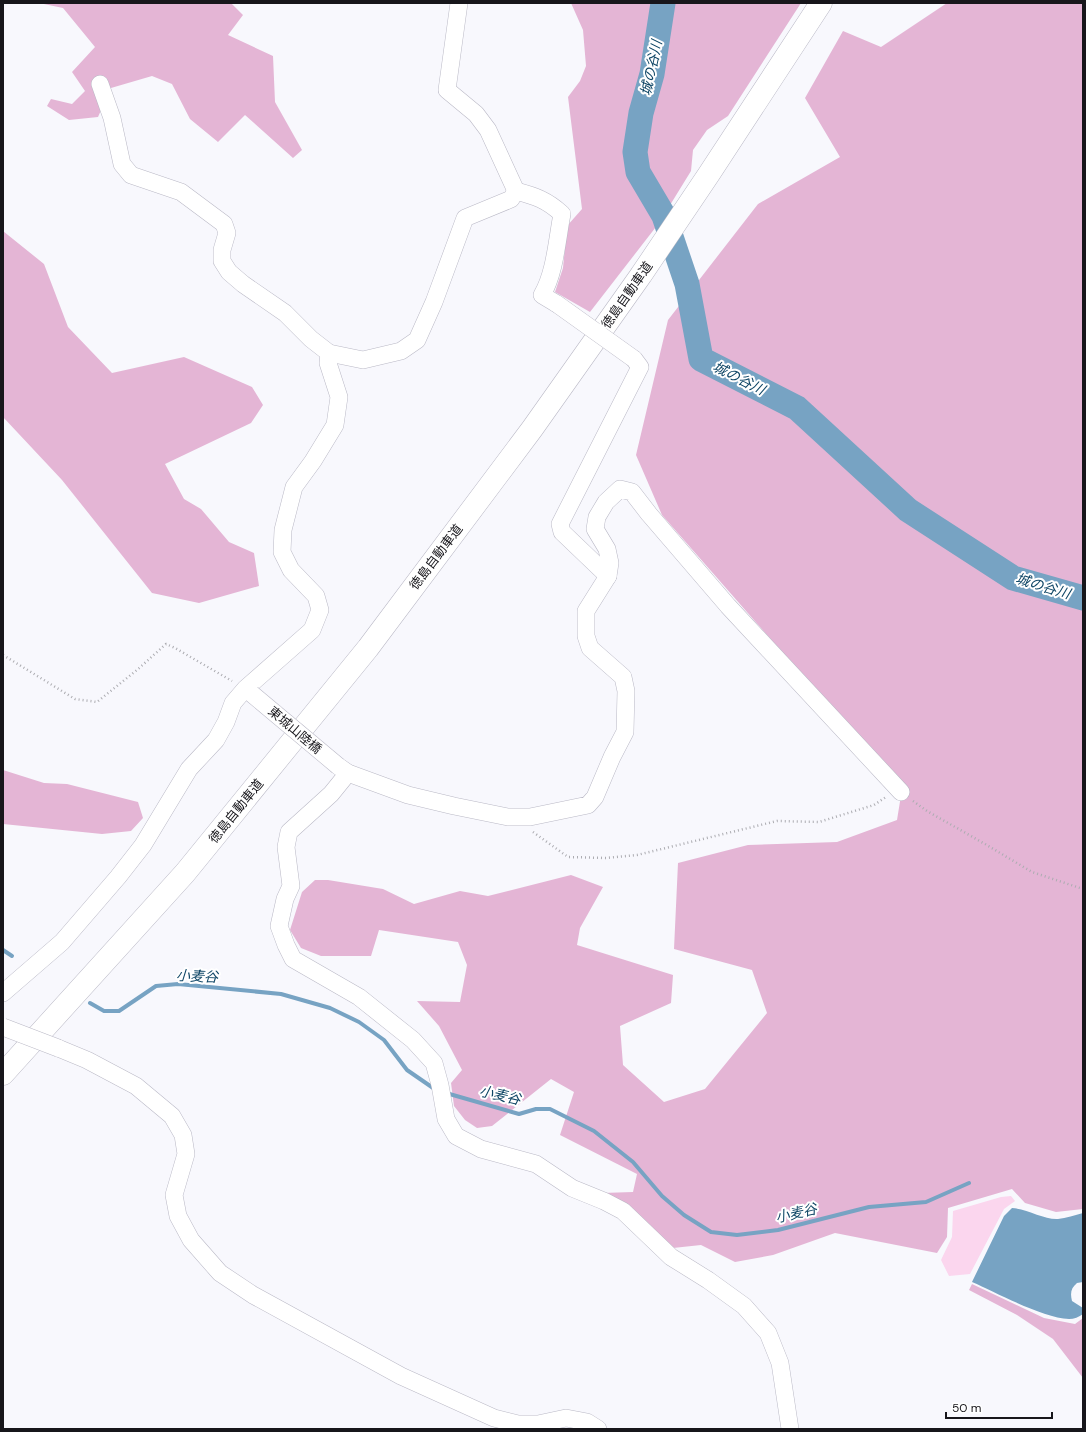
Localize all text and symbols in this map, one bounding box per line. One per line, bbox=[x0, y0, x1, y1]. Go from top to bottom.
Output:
water label: 城の谷川 bbox=[636, 37, 666, 97]
street label: 徳島自動車道 bbox=[598, 258, 656, 332]
water label: 城の谷川 bbox=[710, 357, 770, 400]
street label: 徳島自動車道 bbox=[406, 521, 466, 593]
water label: 城の谷川 bbox=[1014, 569, 1074, 603]
street label: 東城山陸橋 bbox=[265, 703, 325, 757]
street label: 徳島自動車道 bbox=[205, 775, 267, 847]
water label: 小麦谷 bbox=[176, 966, 219, 986]
water label: 小麦谷 bbox=[478, 1082, 523, 1109]
water label: 小麦谷 bbox=[774, 1199, 819, 1226]
scale bar bbox=[946, 1394, 1052, 1420]
text: 50 m bbox=[952, 1400, 981, 1416]

